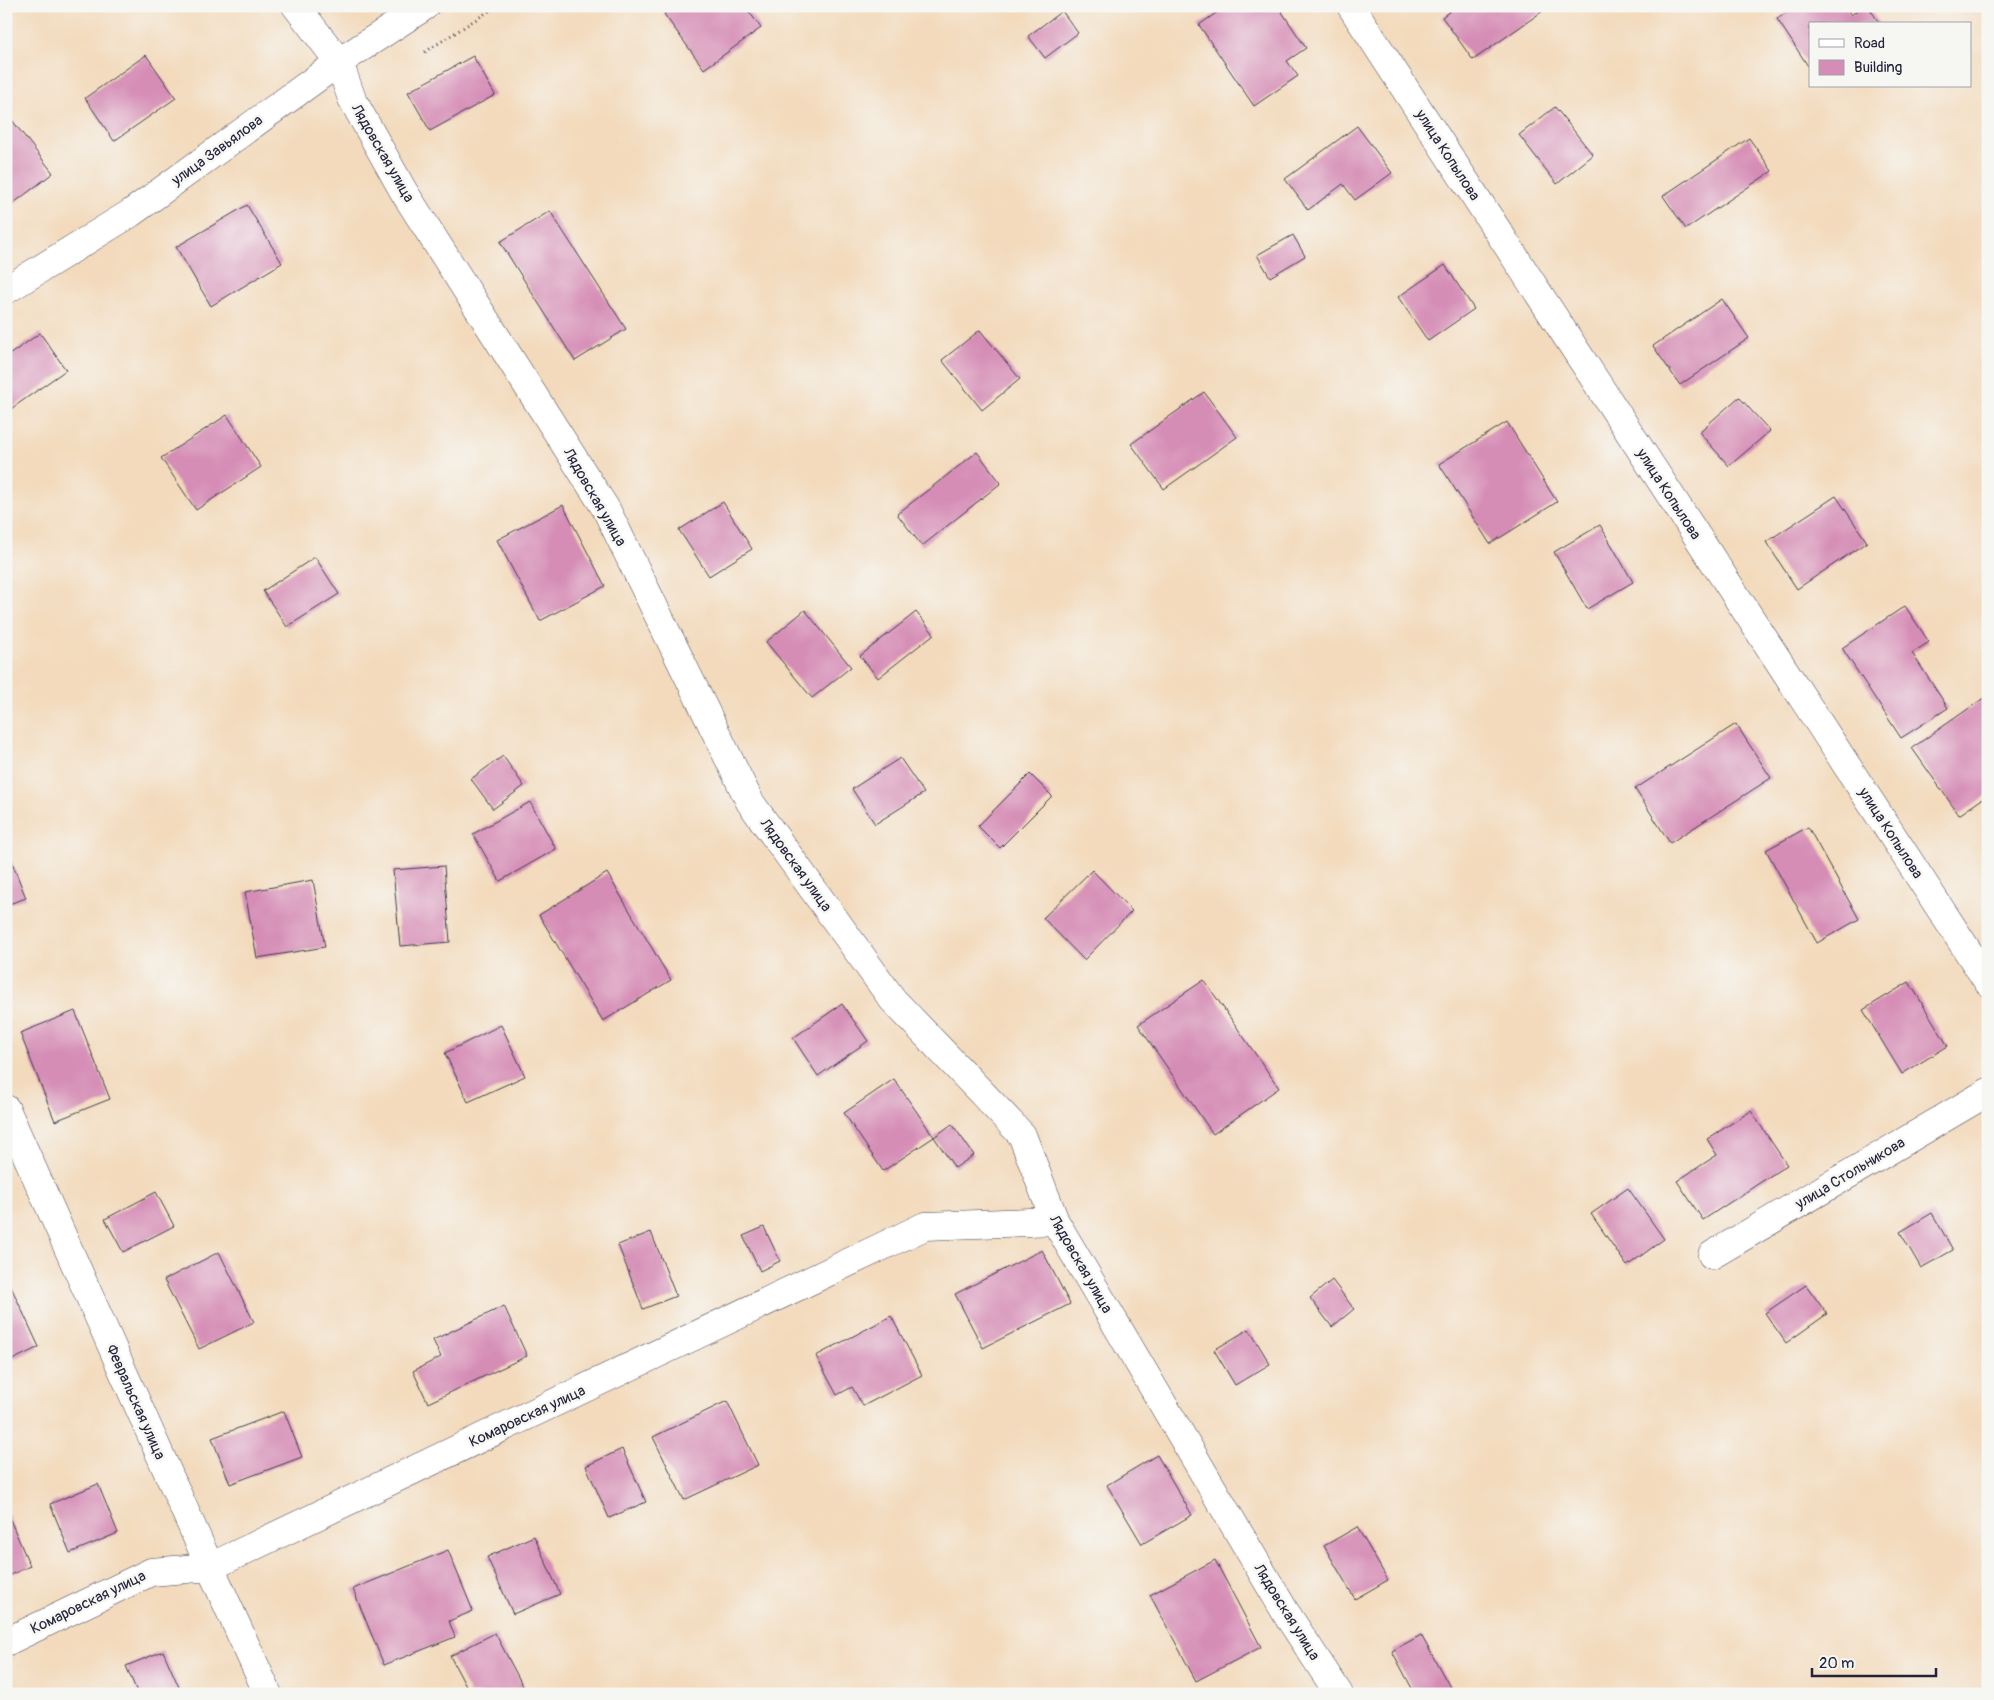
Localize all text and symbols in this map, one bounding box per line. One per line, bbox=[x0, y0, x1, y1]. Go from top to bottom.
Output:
legend bbox=[1809, 22, 1972, 88]
text: Road bbox=[1854, 34, 1885, 53]
text: Building bbox=[1854, 58, 1902, 77]
street label: Лядовская улица bbox=[346, 100, 418, 206]
street label: улица Копылова bbox=[1411, 105, 1484, 204]
street label: улица Завьялова bbox=[167, 111, 267, 190]
street label: Лядовская улица bbox=[558, 444, 630, 550]
street label: улица Копылова bbox=[1632, 444, 1705, 543]
street label: улица Копылова bbox=[1854, 783, 1927, 882]
street label: Лядовская улица bbox=[755, 814, 836, 916]
street label: улица Стольникова bbox=[1791, 1133, 1909, 1214]
street label: Лядовская улица bbox=[1044, 1211, 1116, 1317]
street label: Февральская улица bbox=[102, 1342, 169, 1463]
street label: Комаровская улица bbox=[466, 1381, 588, 1452]
street label: Лядовская улица bbox=[1249, 1560, 1324, 1664]
street label: Комаровская улица bbox=[27, 1566, 149, 1639]
scale bar bbox=[1812, 1645, 1935, 1677]
text: 20 m bbox=[1819, 1654, 1854, 1673]

